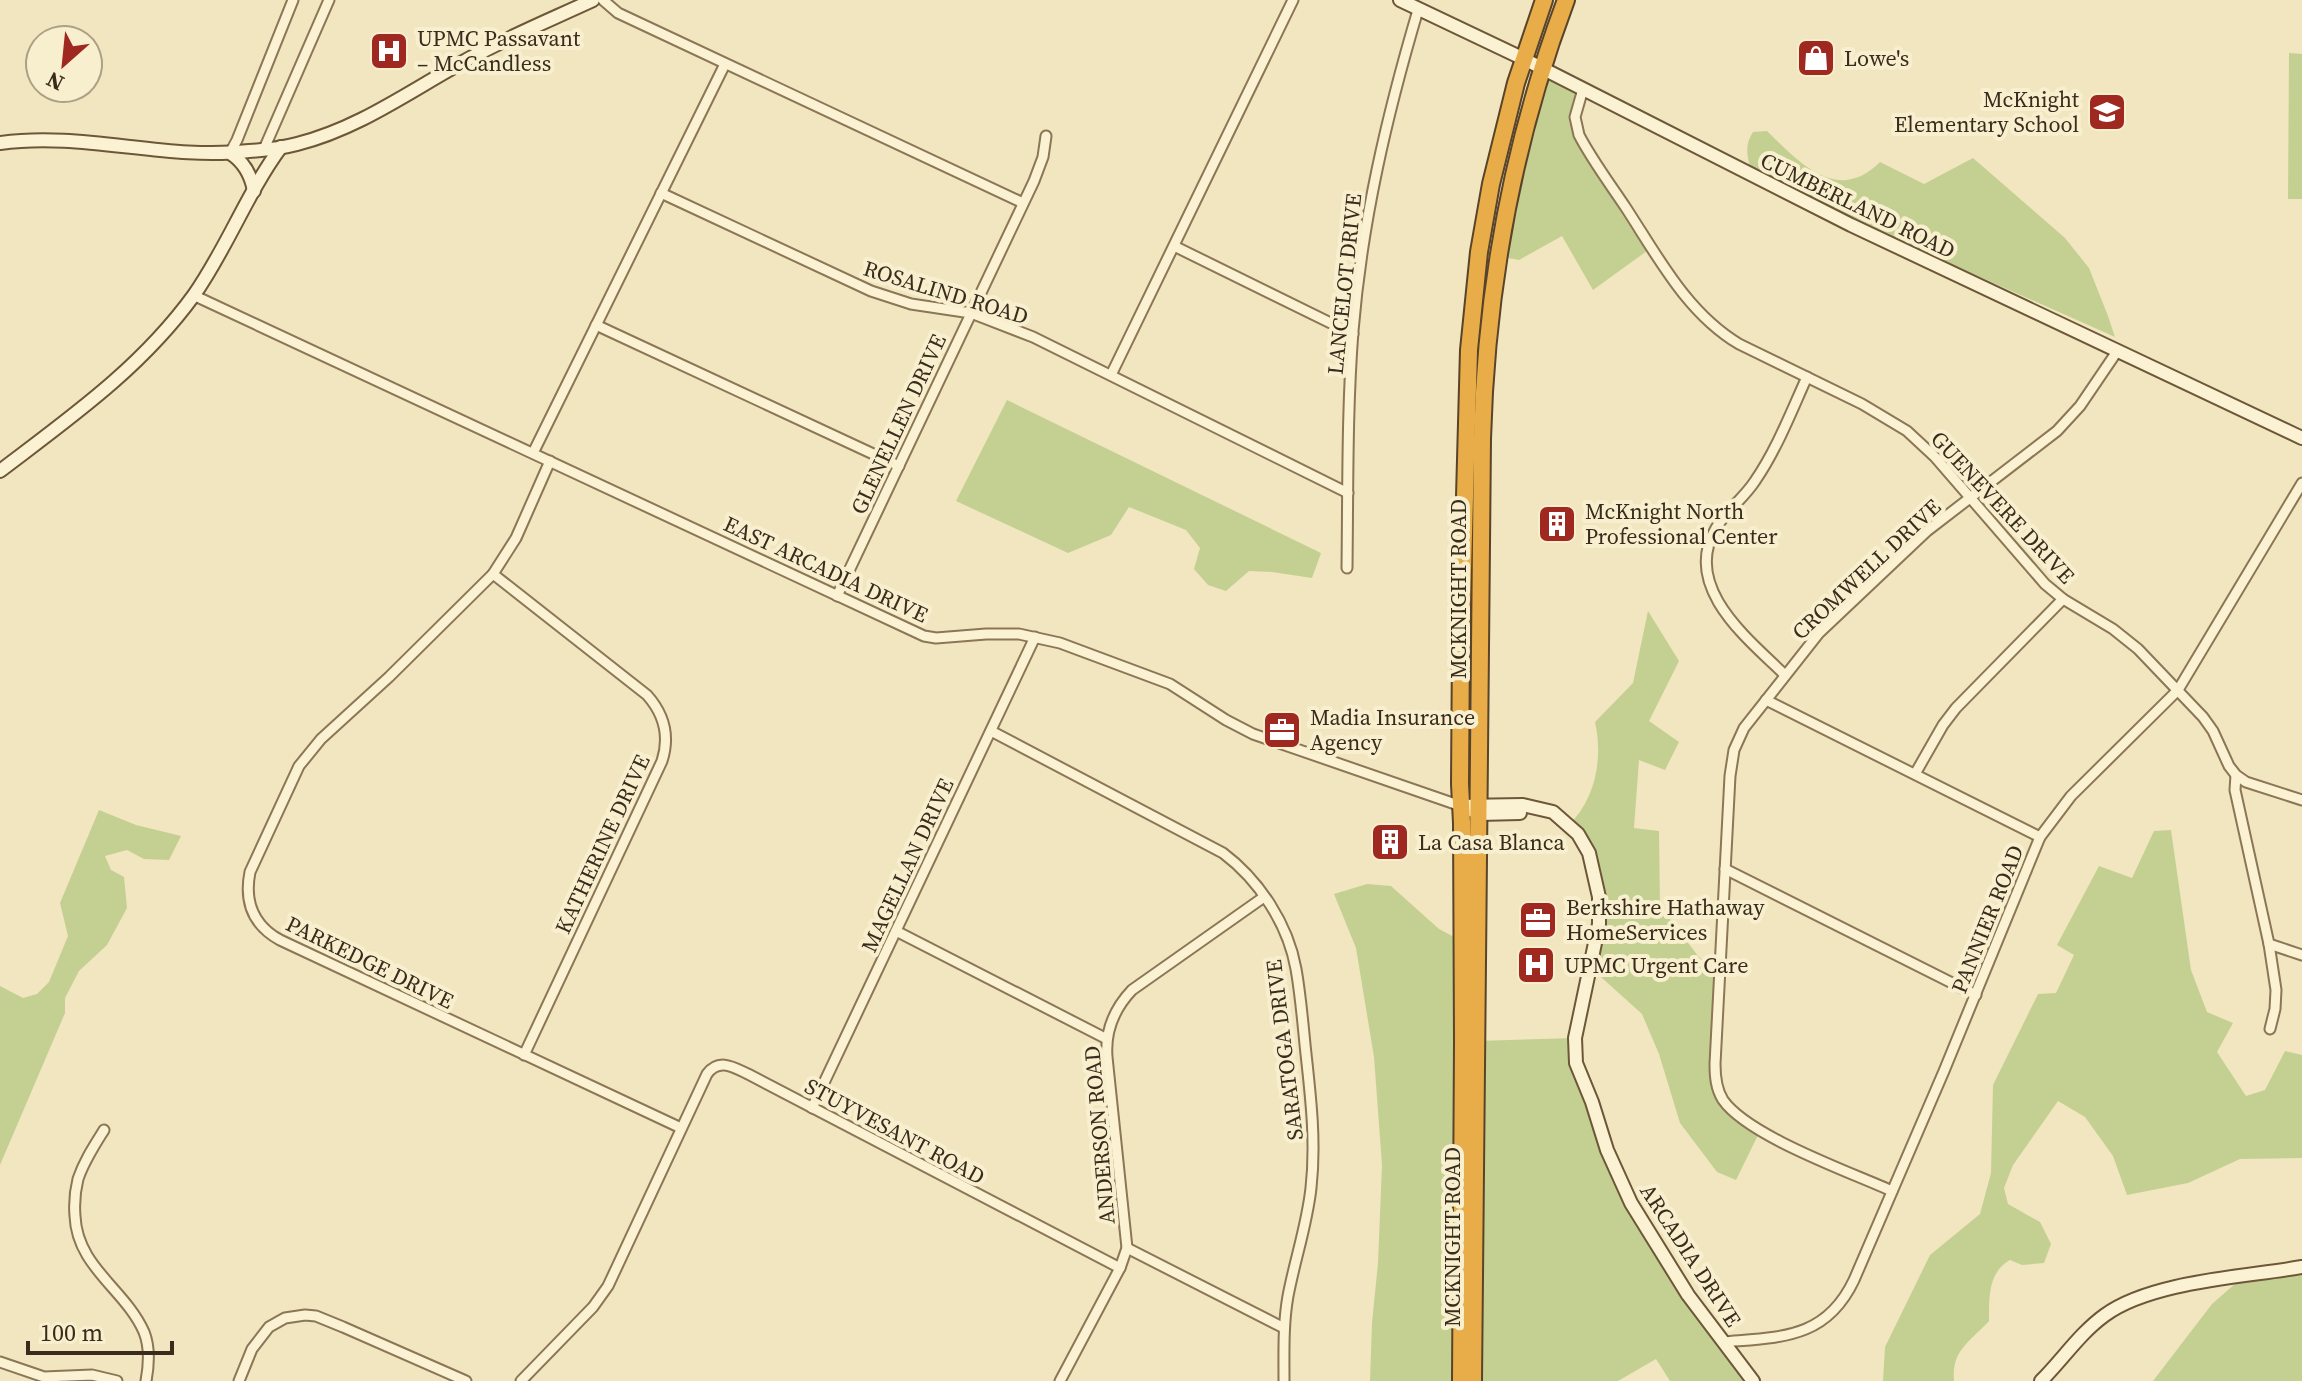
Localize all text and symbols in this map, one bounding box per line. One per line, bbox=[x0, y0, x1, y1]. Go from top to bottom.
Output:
place label: UPMC Passavant – McCandless bbox=[417, 23, 581, 78]
north arrow bbox=[24, 24, 104, 104]
hospital icon: UPMC Passavant – McCandless bbox=[368, 30, 410, 72]
shop icon: Lowe's bbox=[1795, 37, 1837, 79]
place label: Lowe's bbox=[1844, 43, 1909, 73]
text: N bbox=[41, 65, 69, 99]
place label: McKnight Elementary School bbox=[1894, 84, 2080, 139]
school or university icon: McKnight Elementary School bbox=[2086, 91, 2128, 133]
street label: CUMBERLAND ROAD bbox=[1756, 145, 1960, 265]
street label: LANCELOT DRIVE bbox=[1320, 192, 1368, 376]
street label: ROSALIND ROAD bbox=[860, 253, 1032, 331]
street label: GLENELLEN DRIVE bbox=[843, 329, 953, 519]
street label: GUENEVERE DRIVE bbox=[1924, 424, 2082, 590]
street label: CROMWELL DRIVE bbox=[1785, 492, 1947, 646]
place label: McKnight North Professional Center bbox=[1585, 496, 1778, 551]
street label: MCKNIGHT ROAD bbox=[1443, 499, 1473, 679]
building icon: McKnight North Professional Center bbox=[1536, 503, 1578, 545]
street label: EAST ARCADIA DRIVE bbox=[719, 509, 933, 629]
place label: Madia Insurance Agency bbox=[1310, 702, 1475, 757]
office icon: Madia Insurance Agency bbox=[1261, 709, 1303, 751]
street label: KATHERINE DRIVE bbox=[547, 750, 657, 938]
street label: MAGELLAN DRIVE bbox=[854, 773, 960, 957]
building icon: La Casa Blanca bbox=[1369, 821, 1411, 863]
place label: La Casa Blanca bbox=[1418, 827, 1565, 857]
street label: PANNIER ROAD bbox=[1944, 840, 2030, 998]
place label: Berkshire Hathaway HomeServices bbox=[1566, 892, 1765, 947]
office icon: Berkshire Hathaway HomeServices bbox=[1517, 899, 1559, 941]
street label: PARKEDGE DRIVE bbox=[281, 908, 459, 1016]
hospital icon: UPMC Urgent Care bbox=[1515, 944, 1557, 986]
place label: UPMC Urgent Care bbox=[1564, 950, 1748, 980]
street label: SARATOGA DRIVE bbox=[1258, 958, 1310, 1142]
street label: ANDERSON ROAD bbox=[1076, 1044, 1122, 1226]
street label: STUYVESANT ROAD bbox=[800, 1071, 990, 1191]
street label: MCKNIGHT ROAD bbox=[1437, 1147, 1467, 1327]
street label: ARCADIA DRIVE bbox=[1634, 1178, 1748, 1332]
scale bar bbox=[28, 1305, 172, 1355]
text: 100 m bbox=[40, 1316, 103, 1349]

